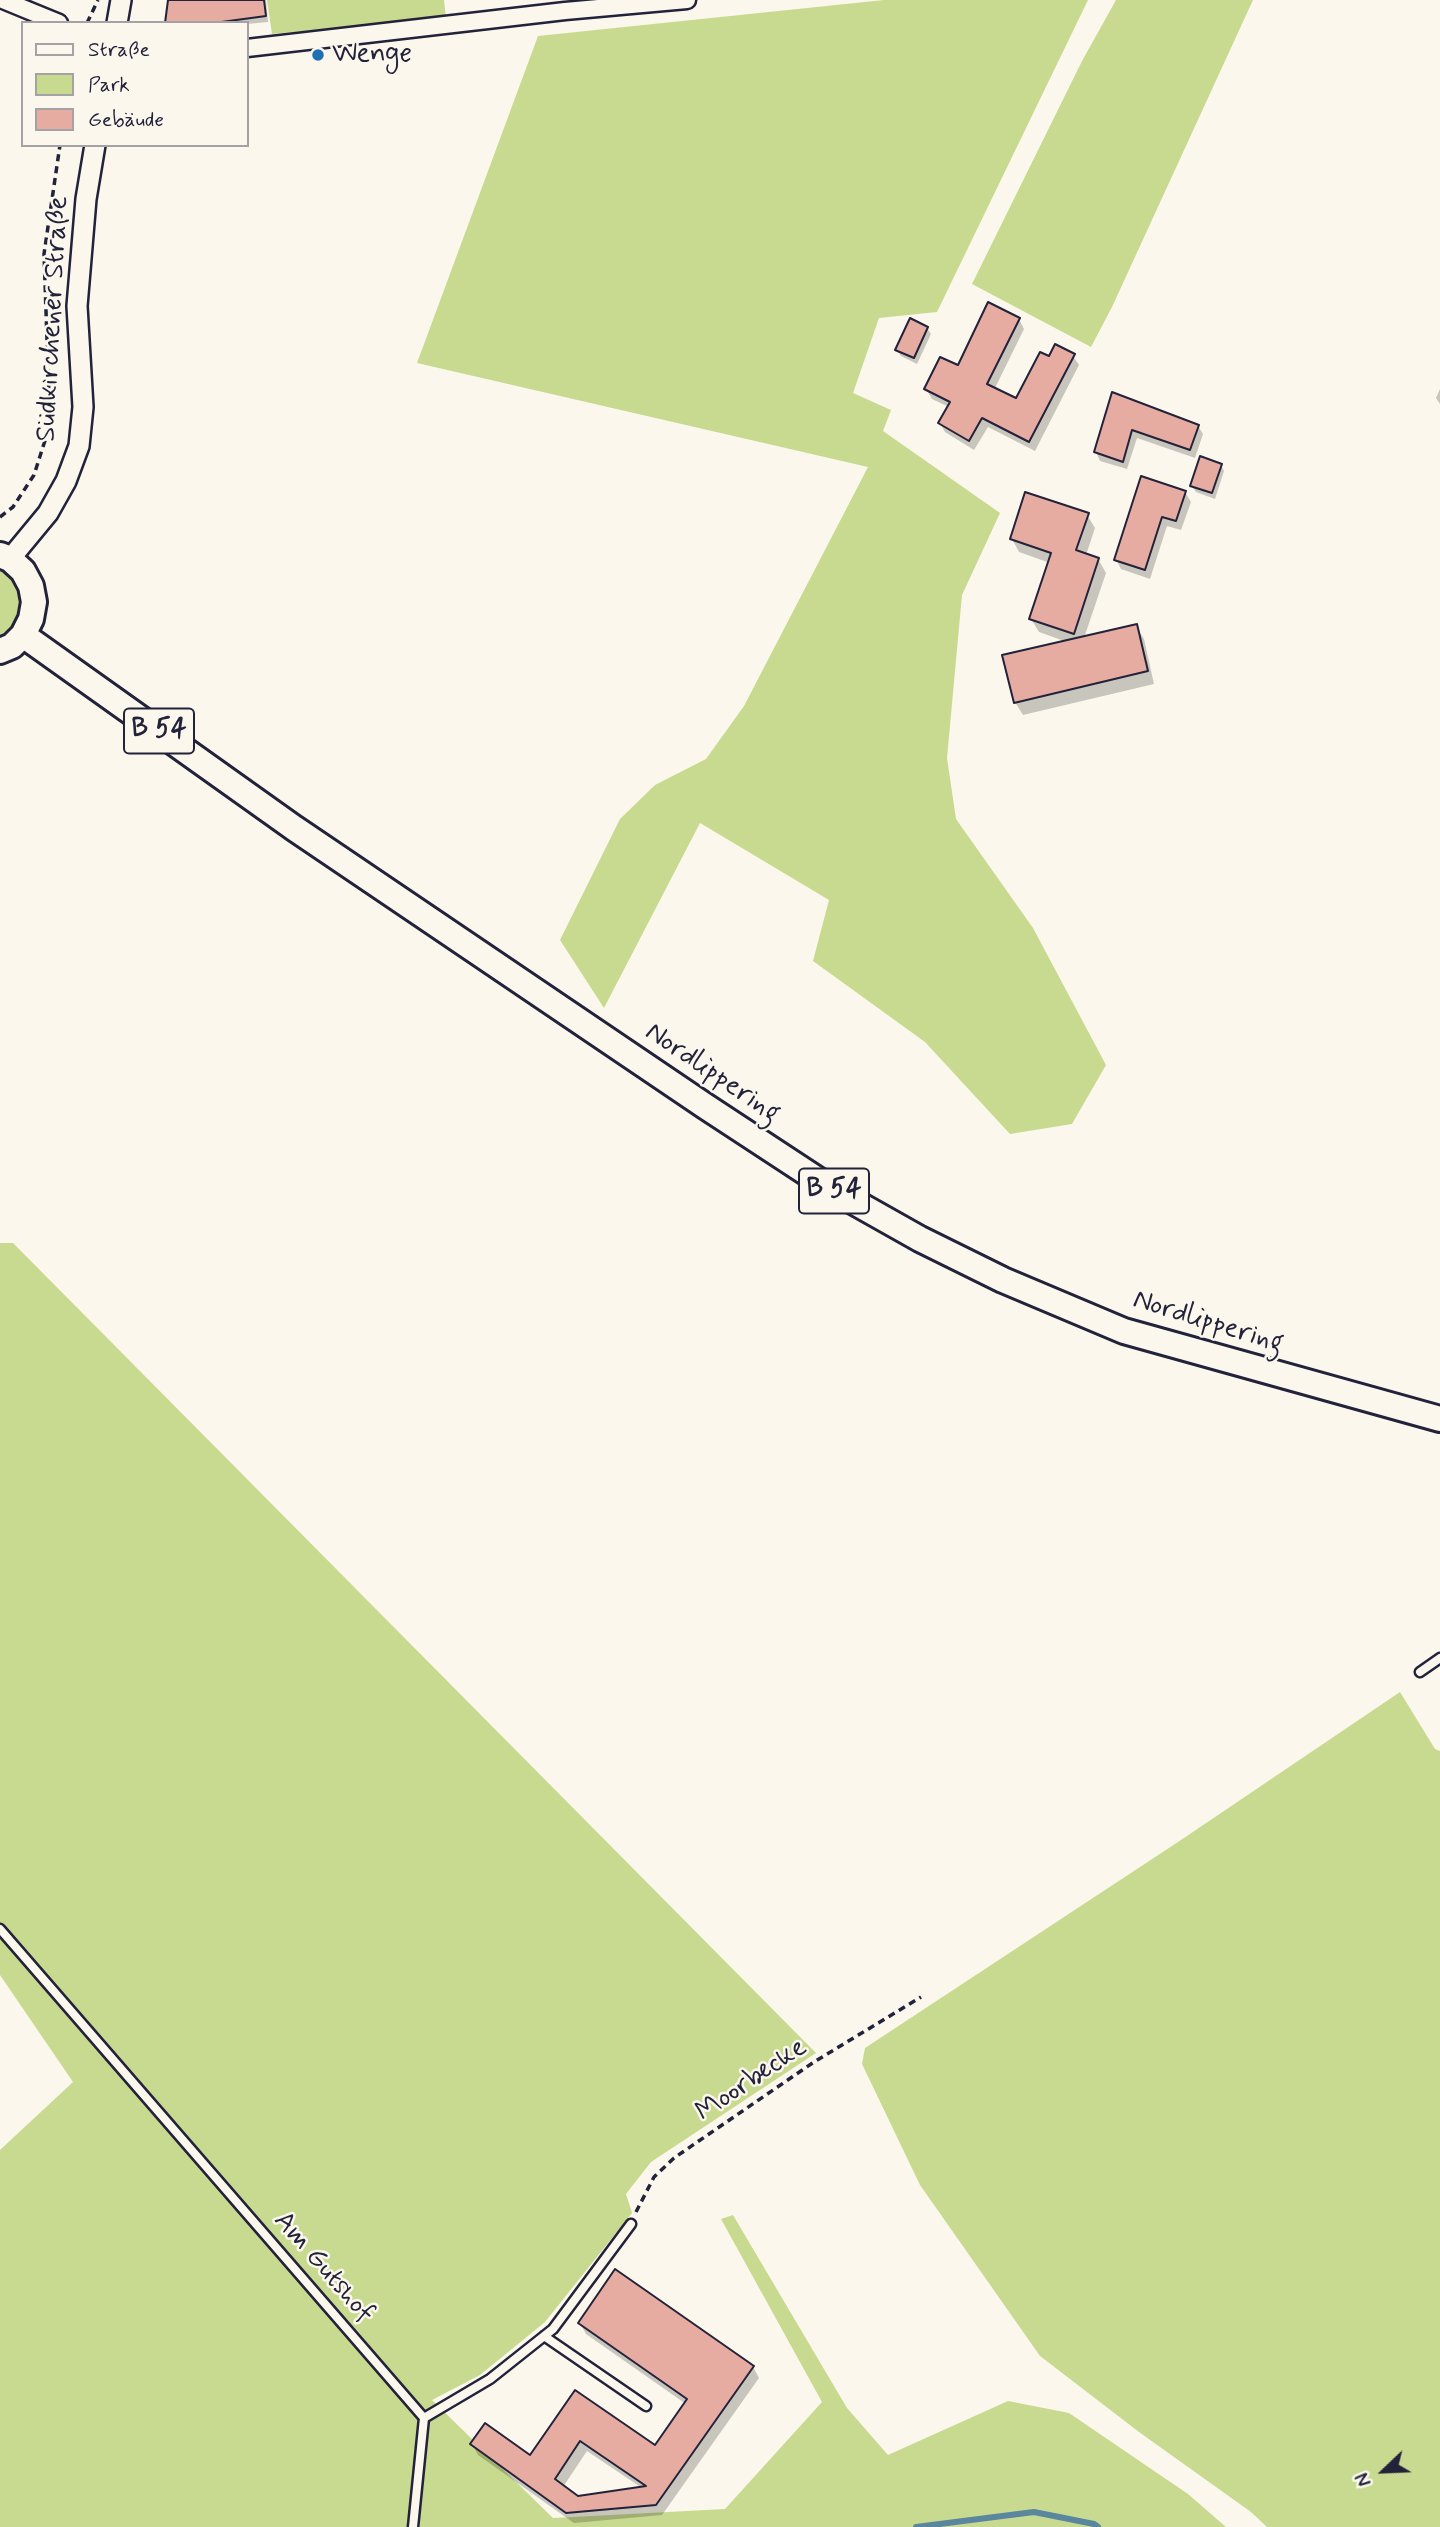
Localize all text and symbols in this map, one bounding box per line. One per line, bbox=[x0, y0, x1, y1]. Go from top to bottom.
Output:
legend bbox=[21, 21, 248, 147]
text: Straße bbox=[88, 36, 150, 64]
place label: Wenge bbox=[332, 38, 412, 72]
marker: Wenge bbox=[310, 47, 326, 63]
text: Park bbox=[88, 71, 130, 99]
text: Gebäude bbox=[88, 106, 164, 134]
street label: Südkirchener Straße bbox=[31, 195, 77, 443]
road number: B 54 bbox=[124, 708, 194, 754]
street label: Nordlippering bbox=[638, 1016, 786, 1132]
road number: B 54 bbox=[799, 1168, 869, 1214]
street label: Nordlippering bbox=[1129, 1284, 1287, 1362]
street label: Moorbecke bbox=[690, 2032, 814, 2130]
street label: Am Gutshof bbox=[265, 2205, 381, 2331]
north arrow bbox=[1349, 2436, 1419, 2506]
text: N bbox=[1350, 2469, 1378, 2490]

